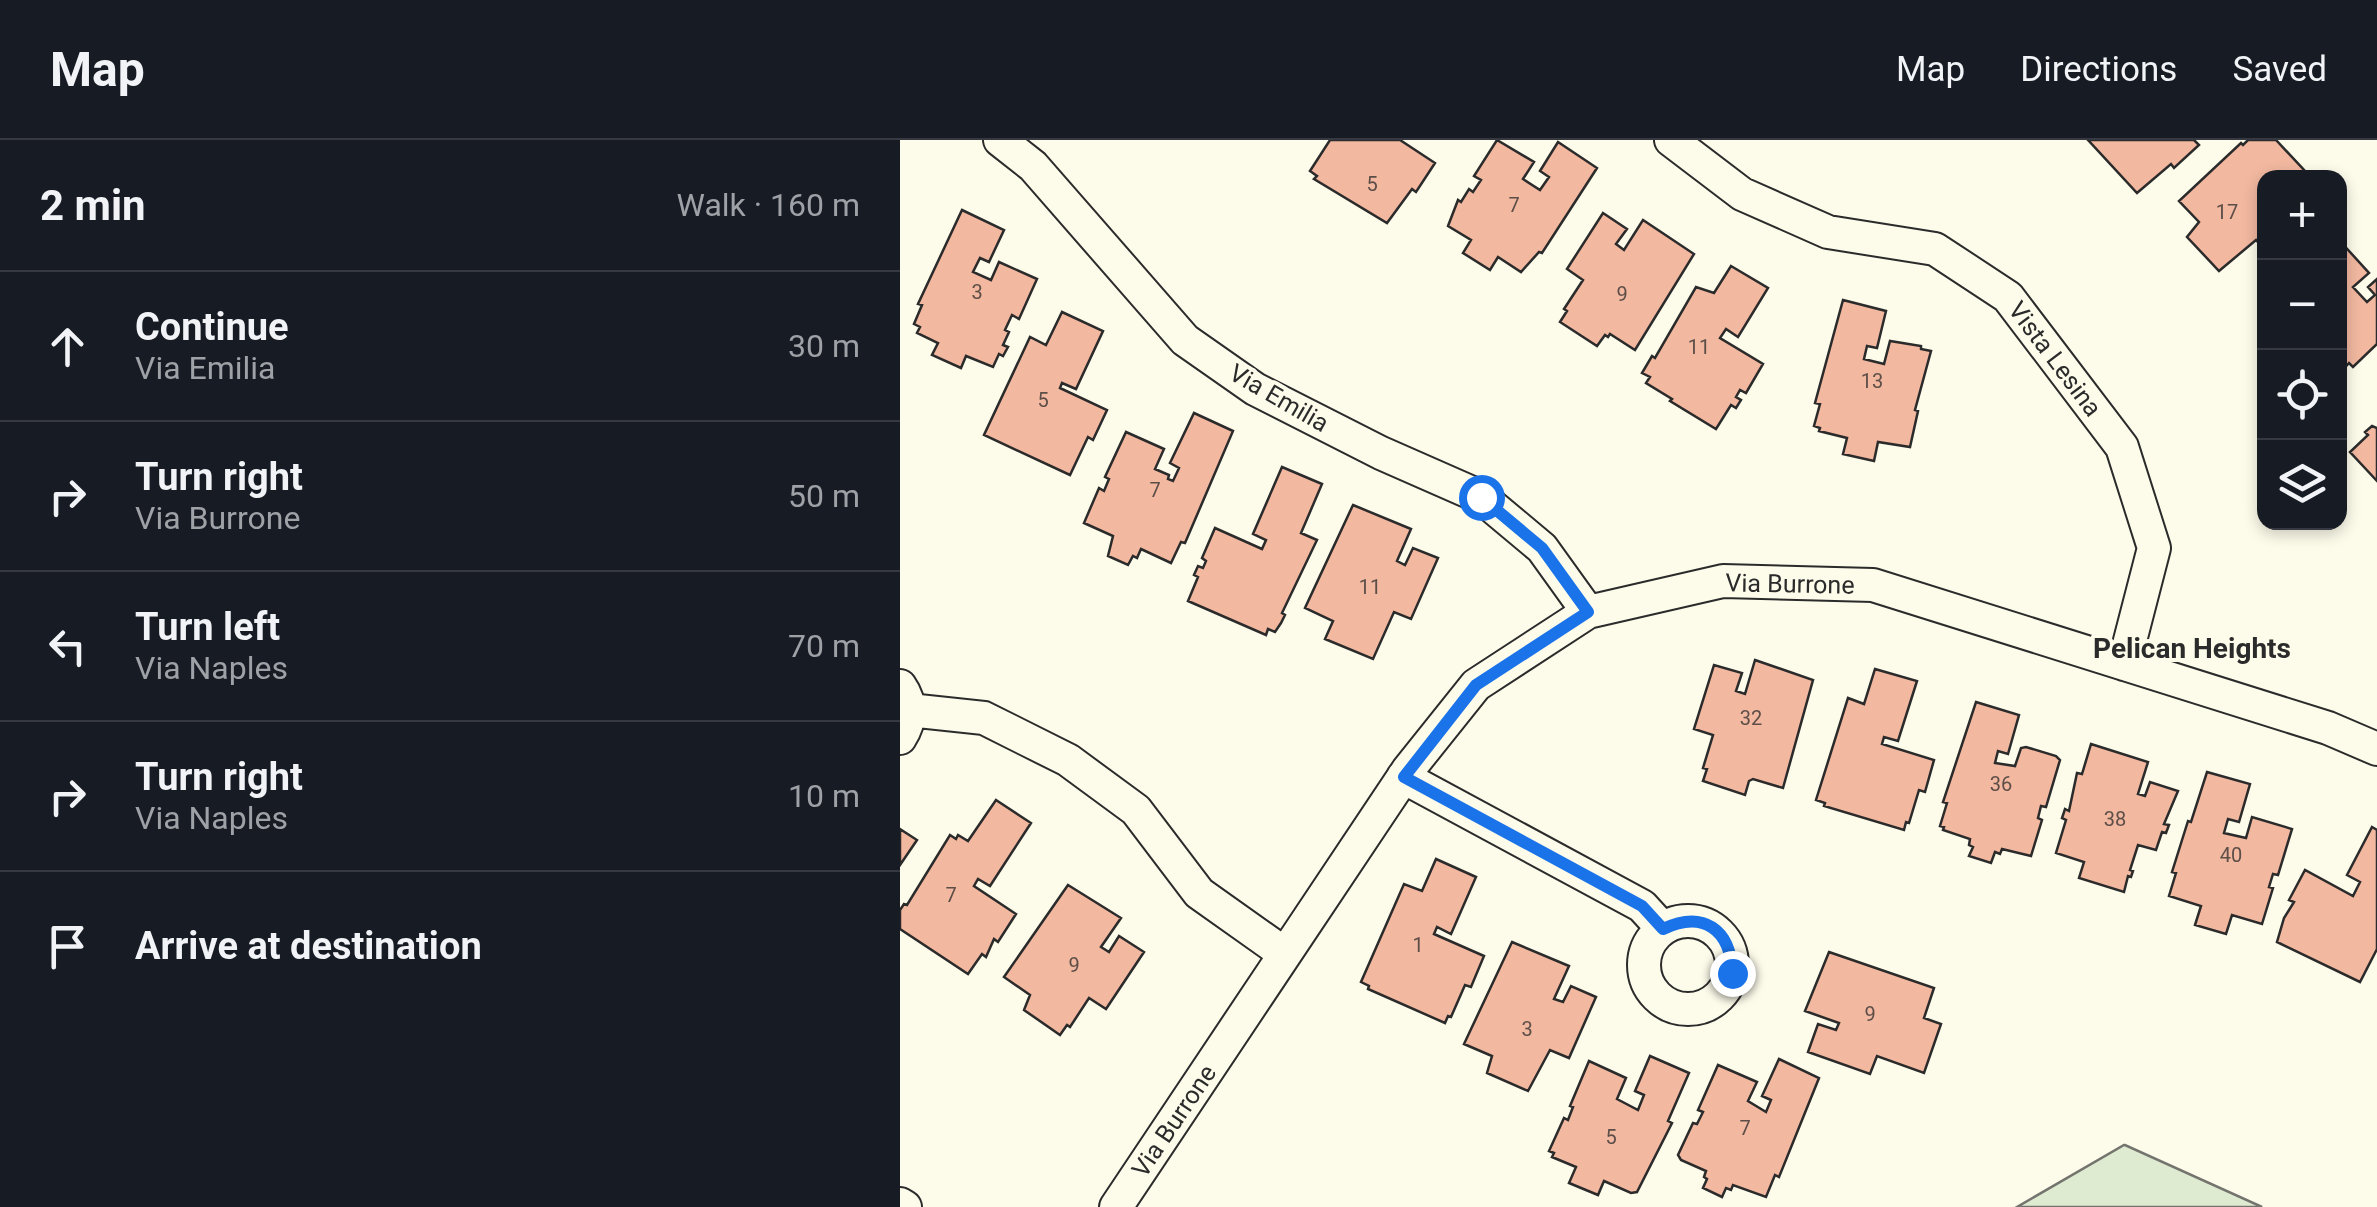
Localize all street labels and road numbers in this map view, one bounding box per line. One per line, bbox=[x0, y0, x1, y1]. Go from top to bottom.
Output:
street label: Vista Lesina bbox=[2002, 296, 2108, 422]
street label: Via Emilia bbox=[1224, 358, 1334, 438]
street label: Via Burrone bbox=[1725, 568, 1855, 600]
street label: Via Burrone bbox=[1126, 1059, 1222, 1183]

